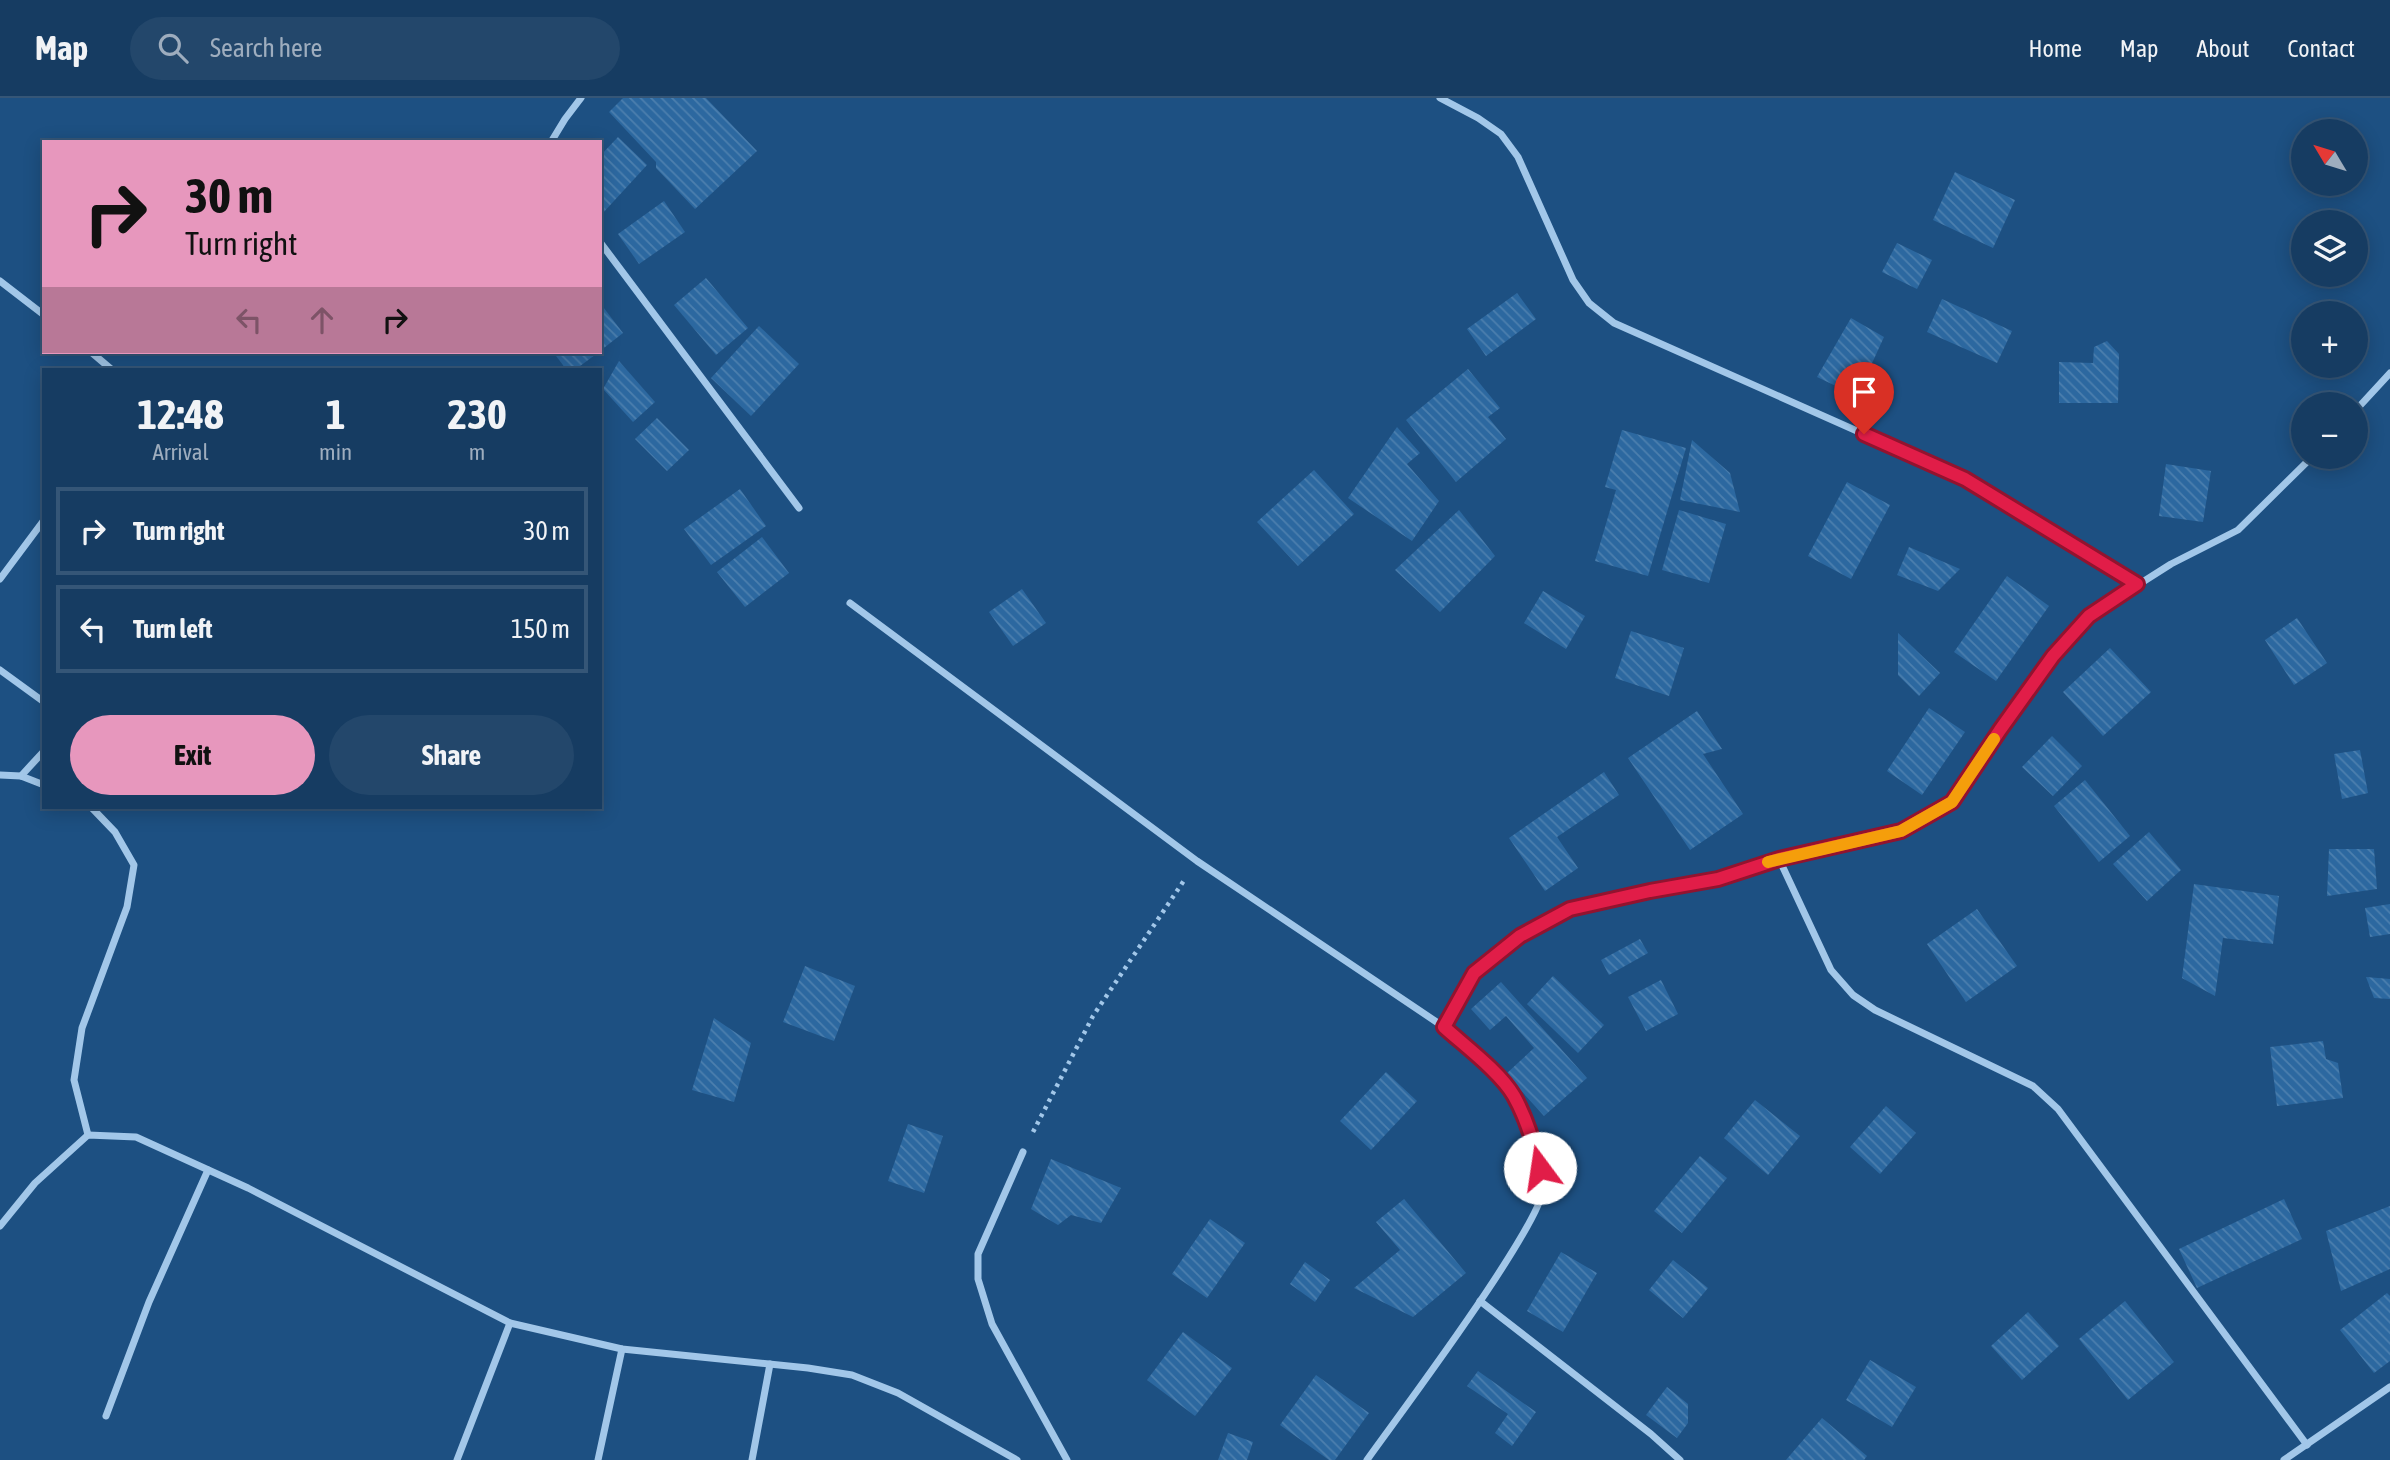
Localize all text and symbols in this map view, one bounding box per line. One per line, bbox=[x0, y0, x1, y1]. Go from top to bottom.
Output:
search box bbox=[130, 17, 620, 80]
text: Map bbox=[35, 29, 88, 67]
icon: search bbox=[154, 29, 192, 67]
text: Search here bbox=[210, 33, 322, 63]
text: Home bbox=[2028, 35, 2082, 62]
text: Map bbox=[2120, 35, 2158, 62]
text: About bbox=[2196, 35, 2249, 62]
text: Contact bbox=[2287, 35, 2355, 62]
north arrow bbox=[2291, 119, 2368, 196]
map controls bbox=[2291, 119, 2368, 469]
text: 30 m bbox=[185, 167, 273, 223]
icon: right bbox=[70, 168, 161, 259]
button: layers bbox=[2291, 210, 2368, 287]
text: Turn right bbox=[185, 225, 298, 262]
icon: left bbox=[230, 301, 268, 339]
icon: ahead bbox=[303, 301, 341, 339]
icon: right bbox=[376, 301, 414, 339]
button: + bbox=[2291, 301, 2368, 378]
pin bbox=[1834, 362, 1894, 434]
icon: arrive bbox=[1845, 373, 1883, 411]
text: 12:48 bbox=[137, 390, 224, 438]
text: 1 bbox=[326, 390, 345, 438]
text: 230 bbox=[447, 390, 507, 438]
button: − bbox=[2291, 392, 2368, 469]
text: Arrival bbox=[152, 439, 209, 465]
text: min bbox=[319, 439, 352, 465]
text: m bbox=[469, 439, 485, 465]
icon: right bbox=[74, 512, 112, 550]
text: Turn right bbox=[133, 516, 224, 546]
text: 30 m bbox=[523, 516, 570, 546]
icon: left bbox=[74, 610, 112, 648]
text: Turn left bbox=[133, 614, 213, 644]
text: 150 m bbox=[511, 614, 570, 644]
button: Exit bbox=[70, 715, 315, 795]
button: Share bbox=[329, 715, 574, 795]
position arrow bbox=[1503, 1131, 1577, 1205]

